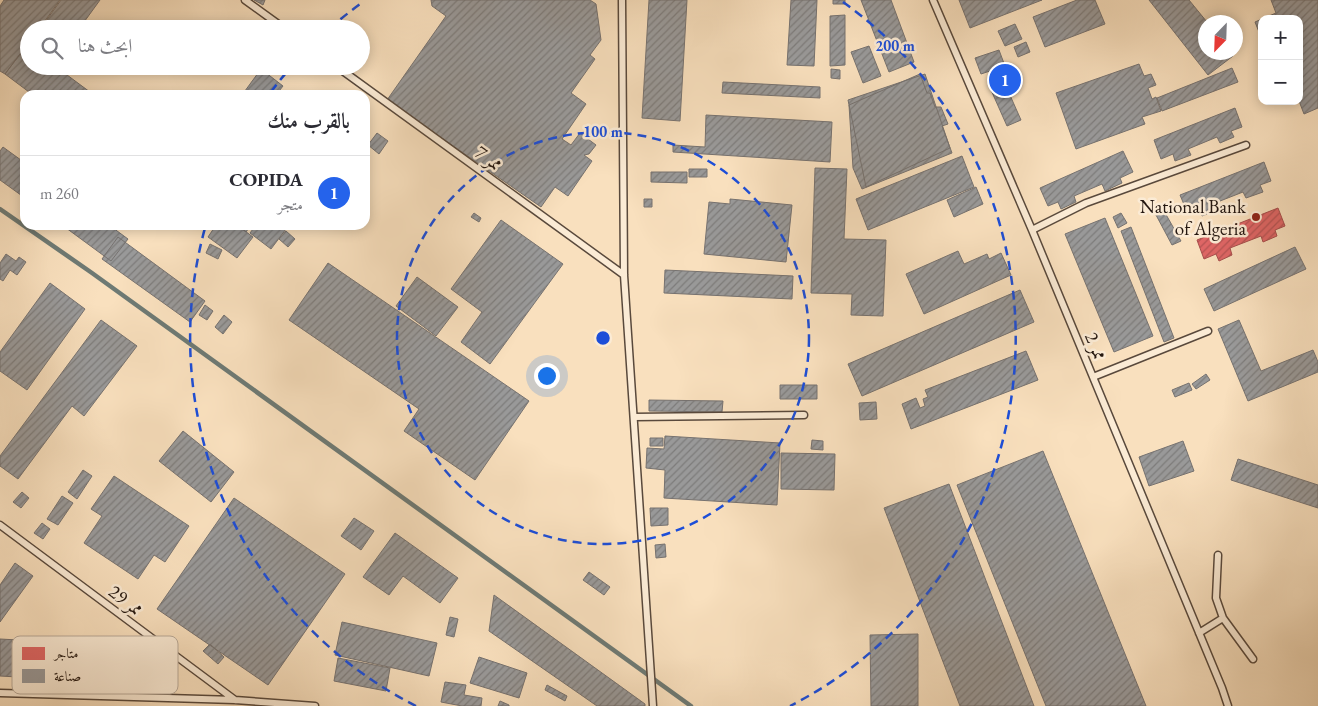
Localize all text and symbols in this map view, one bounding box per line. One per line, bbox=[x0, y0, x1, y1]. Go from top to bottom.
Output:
north arrow bbox=[1198, 15, 1243, 60]
map controls bbox=[1258, 15, 1303, 105]
button: + bbox=[1258, 15, 1303, 60]
search box bbox=[20, 20, 370, 75]
text: ابحث هنا bbox=[78, 33, 132, 58]
icon: search bbox=[38, 34, 66, 62]
text: 200 m bbox=[875, 36, 915, 55]
button: − bbox=[1258, 60, 1303, 105]
pin: 1 bbox=[989, 61, 1021, 99]
text: بالقرب منك bbox=[267, 107, 350, 134]
text: 100 m bbox=[583, 122, 623, 141]
street label: ممر 7 bbox=[470, 140, 508, 176]
text: COPIDA bbox=[229, 167, 303, 192]
text: 260 m bbox=[40, 183, 79, 204]
text: 1 bbox=[330, 183, 338, 204]
text: متجر bbox=[278, 194, 303, 215]
place label: National Bank of Algeria bbox=[1140, 194, 1247, 241]
marker: National Bank of Algeria bbox=[1250, 211, 1262, 223]
street label: ممر 2 bbox=[1079, 328, 1113, 364]
centre of rings bbox=[594, 329, 612, 347]
your location bbox=[534, 363, 560, 389]
street label: ممر 29 bbox=[104, 579, 148, 621]
legend bbox=[12, 636, 178, 694]
text: متاجر bbox=[52, 644, 78, 662]
text: صناعة bbox=[54, 667, 81, 685]

